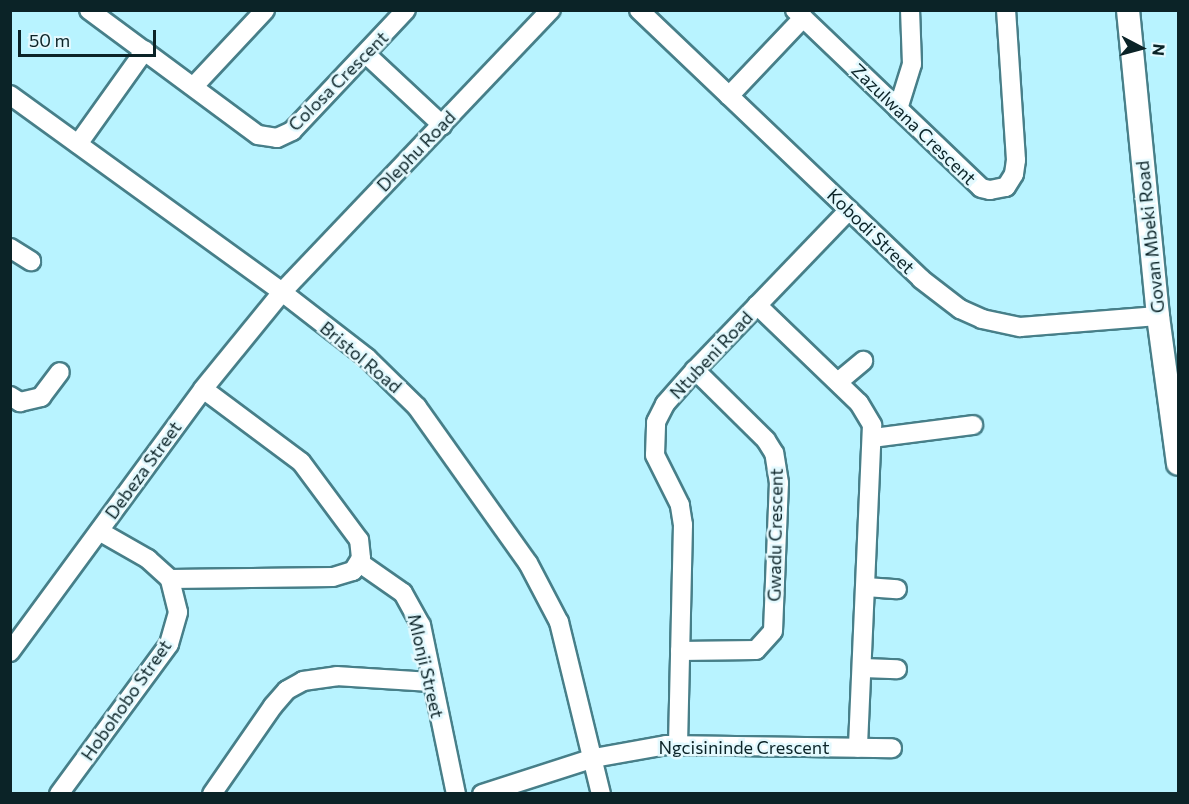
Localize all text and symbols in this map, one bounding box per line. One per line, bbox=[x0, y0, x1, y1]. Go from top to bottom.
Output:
scale bar bbox=[21, 18, 159, 56]
north arrow bbox=[1111, 18, 1171, 78]
street label: Colosa Crescent bbox=[284, 27, 392, 135]
text: 50 m bbox=[29, 29, 70, 51]
text: N bbox=[1149, 43, 1169, 57]
street label: Zazulwana Crescent bbox=[847, 59, 981, 189]
street label: Dlephu Road bbox=[372, 106, 460, 196]
street label: Govan Mbeki Road bbox=[1131, 160, 1169, 314]
street label: Kobodi Street bbox=[823, 184, 919, 278]
street label: Ntubeni Road bbox=[665, 307, 757, 403]
street label: Bristol Road bbox=[316, 317, 406, 397]
street label: Debeza Street bbox=[100, 417, 186, 523]
street label: Gwadu Crescent bbox=[763, 468, 787, 602]
street label: Mlonji Street bbox=[404, 612, 448, 720]
street label: Hobohobo Street bbox=[76, 635, 176, 765]
street label: Ngcisininde Crescent bbox=[658, 736, 830, 758]

